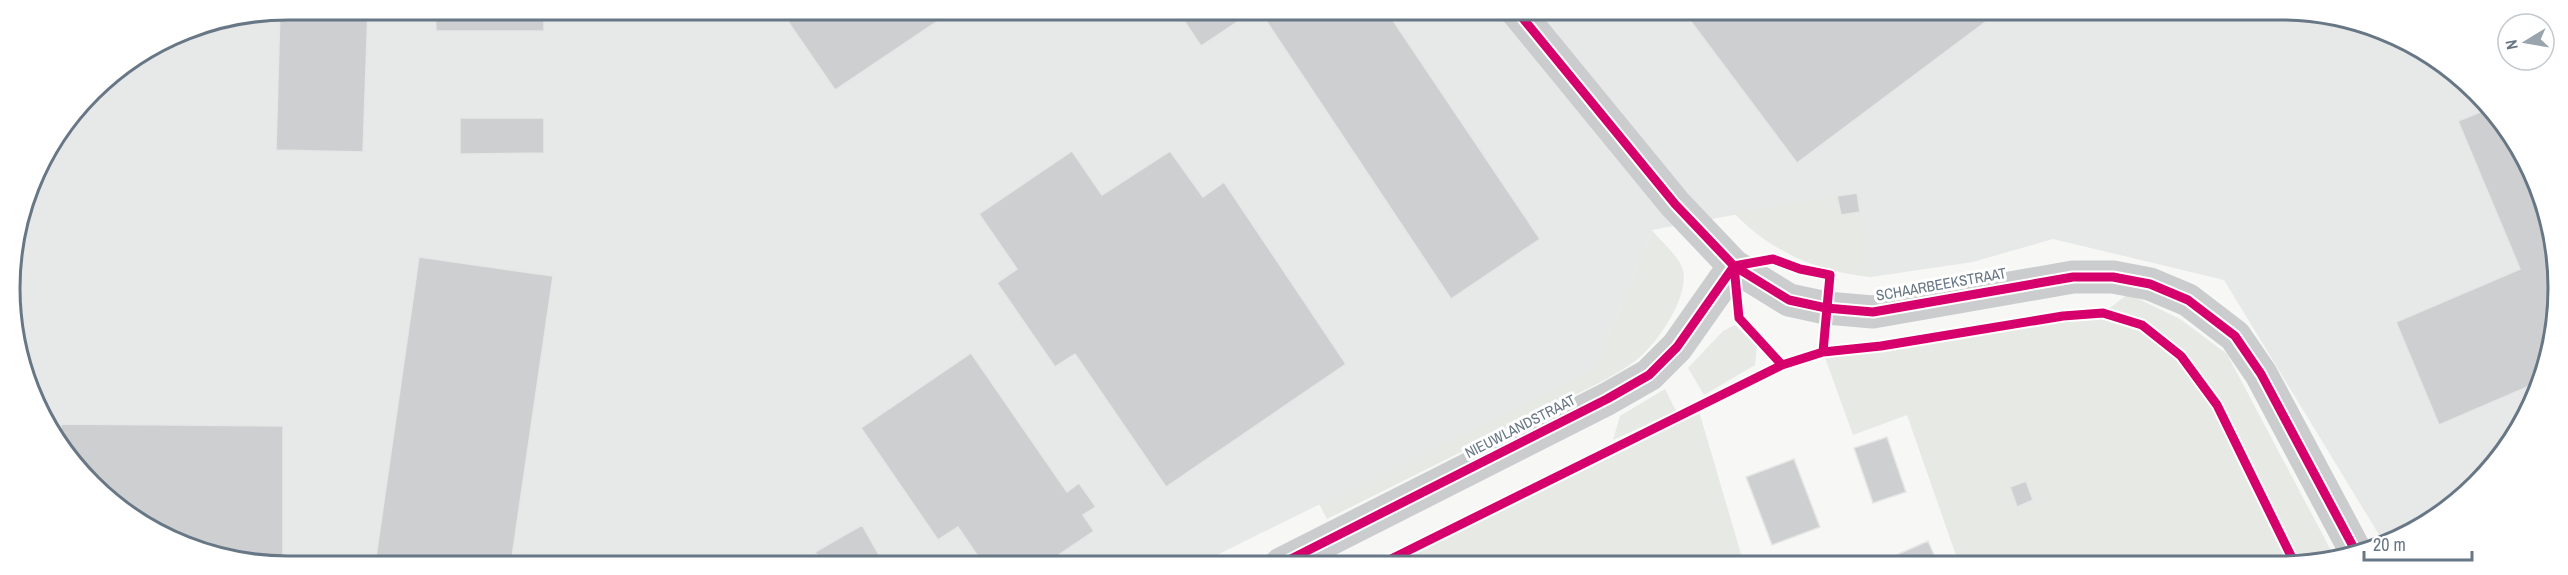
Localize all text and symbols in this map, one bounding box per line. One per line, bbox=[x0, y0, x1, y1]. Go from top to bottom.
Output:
north arrow bbox=[2496, 12, 2556, 72]
text: N bbox=[2500, 38, 2523, 52]
street label: SCHAARBEEKSTRAAT bbox=[1874, 262, 2008, 306]
street label: NIEUWLANDSTRAAT bbox=[1461, 389, 1579, 463]
scale bar bbox=[2364, 524, 2472, 562]
text: 20 m bbox=[2373, 532, 2406, 557]

